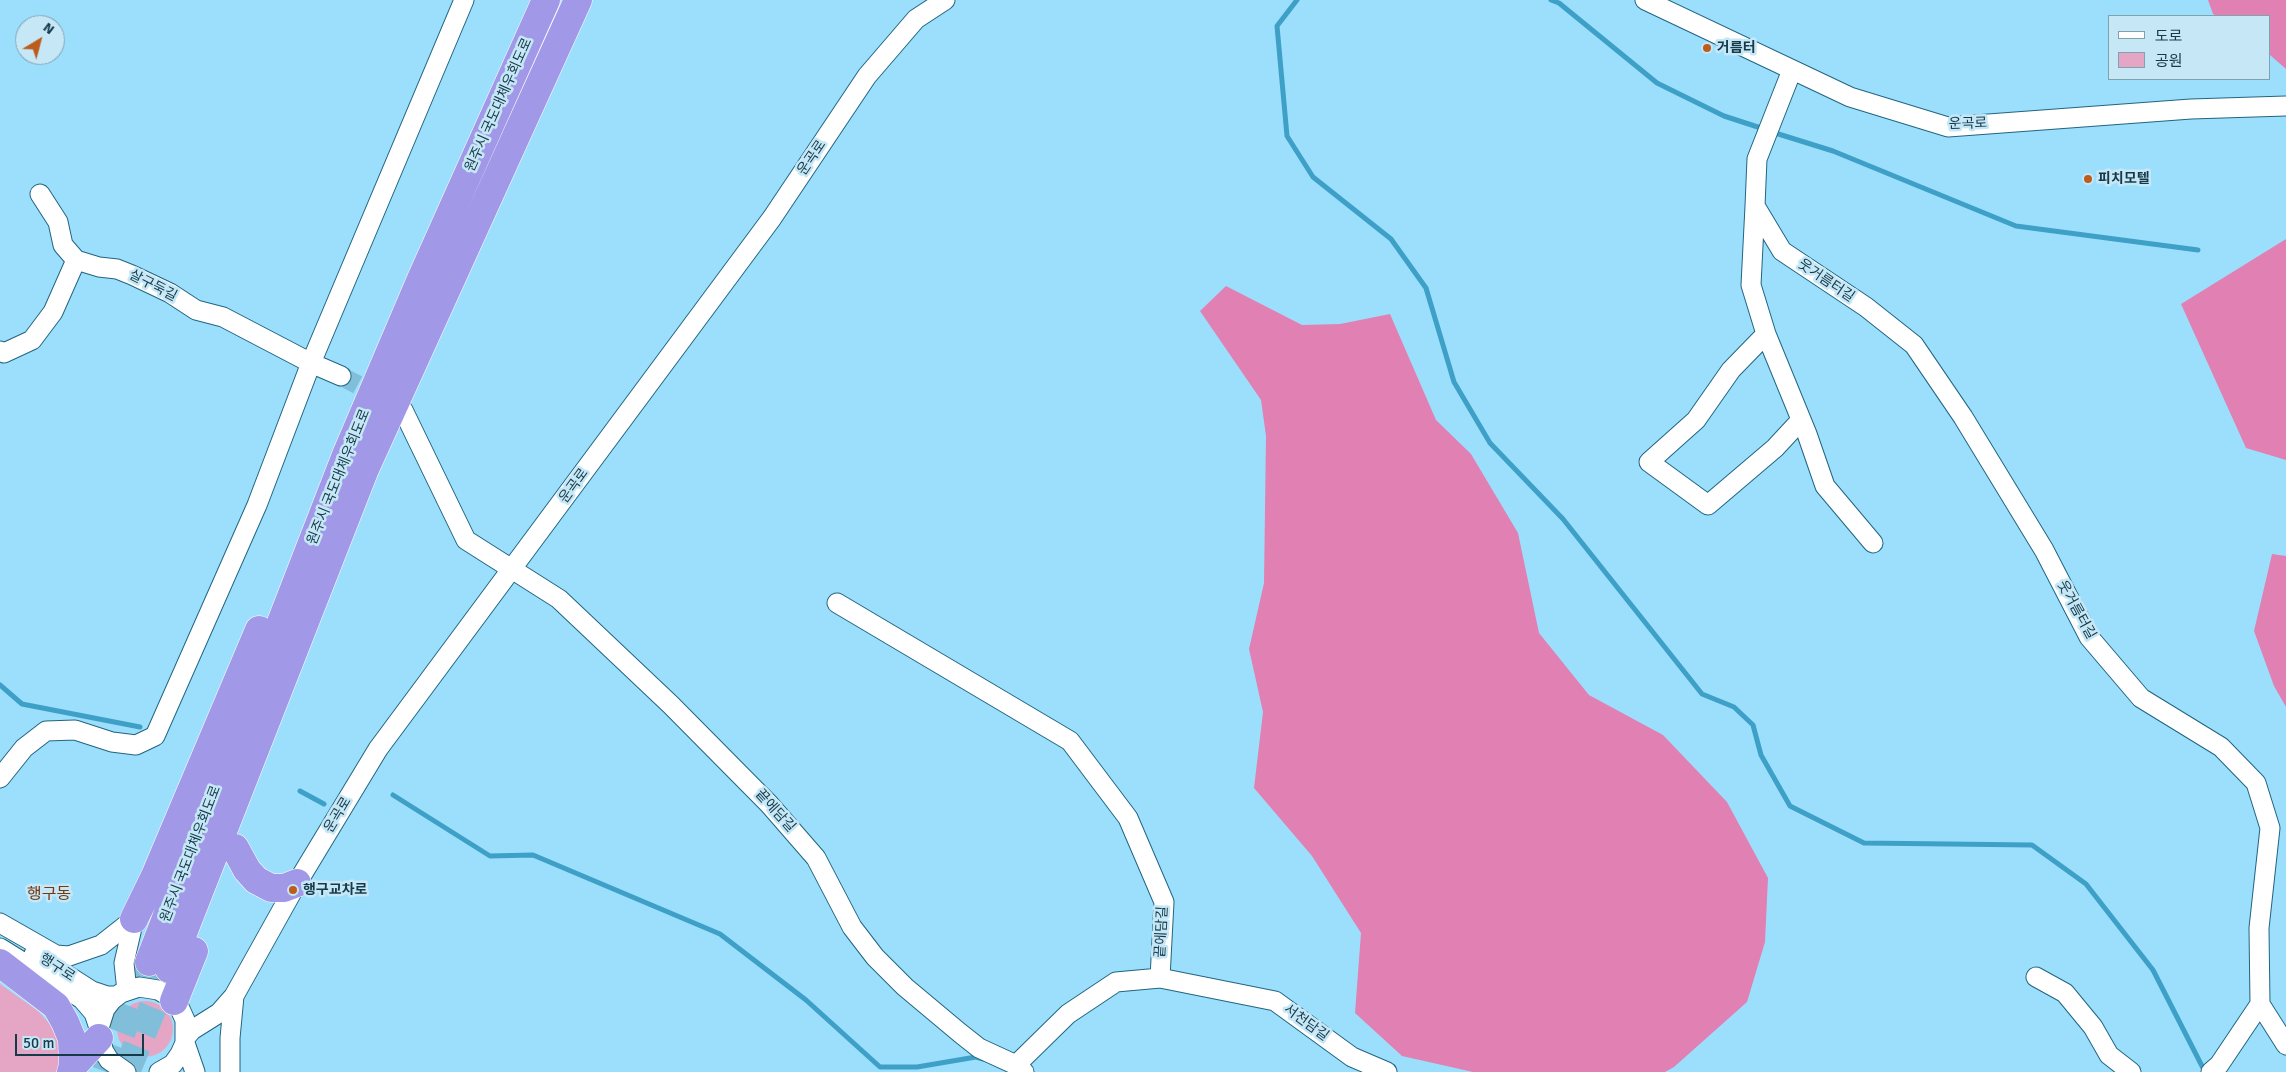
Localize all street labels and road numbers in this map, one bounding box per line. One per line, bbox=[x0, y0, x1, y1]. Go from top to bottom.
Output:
street label: 원주시 국도대체우회도로 bbox=[462, 35, 536, 175]
street label: 운곡로 bbox=[1948, 115, 1988, 133]
street label: 운곡로 bbox=[794, 137, 830, 179]
street label: 웃거름터길 bbox=[1795, 256, 1857, 306]
street label: 살구둑길 bbox=[126, 267, 180, 305]
street label: 원주시 국도대체우회도로 bbox=[304, 407, 374, 547]
street label: 운곡로 bbox=[556, 465, 592, 507]
street label: 웃거름터길 bbox=[2053, 578, 2099, 642]
street label: 원주시 국도대체우회도로 bbox=[157, 783, 225, 925]
street label: 끝에담길 bbox=[752, 786, 798, 836]
street label: 운곡로 bbox=[321, 794, 355, 836]
street label: 끝에담길 bbox=[1152, 906, 1172, 958]
street label: 행구로 bbox=[36, 950, 78, 986]
street label: 서천담길 bbox=[1280, 1001, 1332, 1045]

